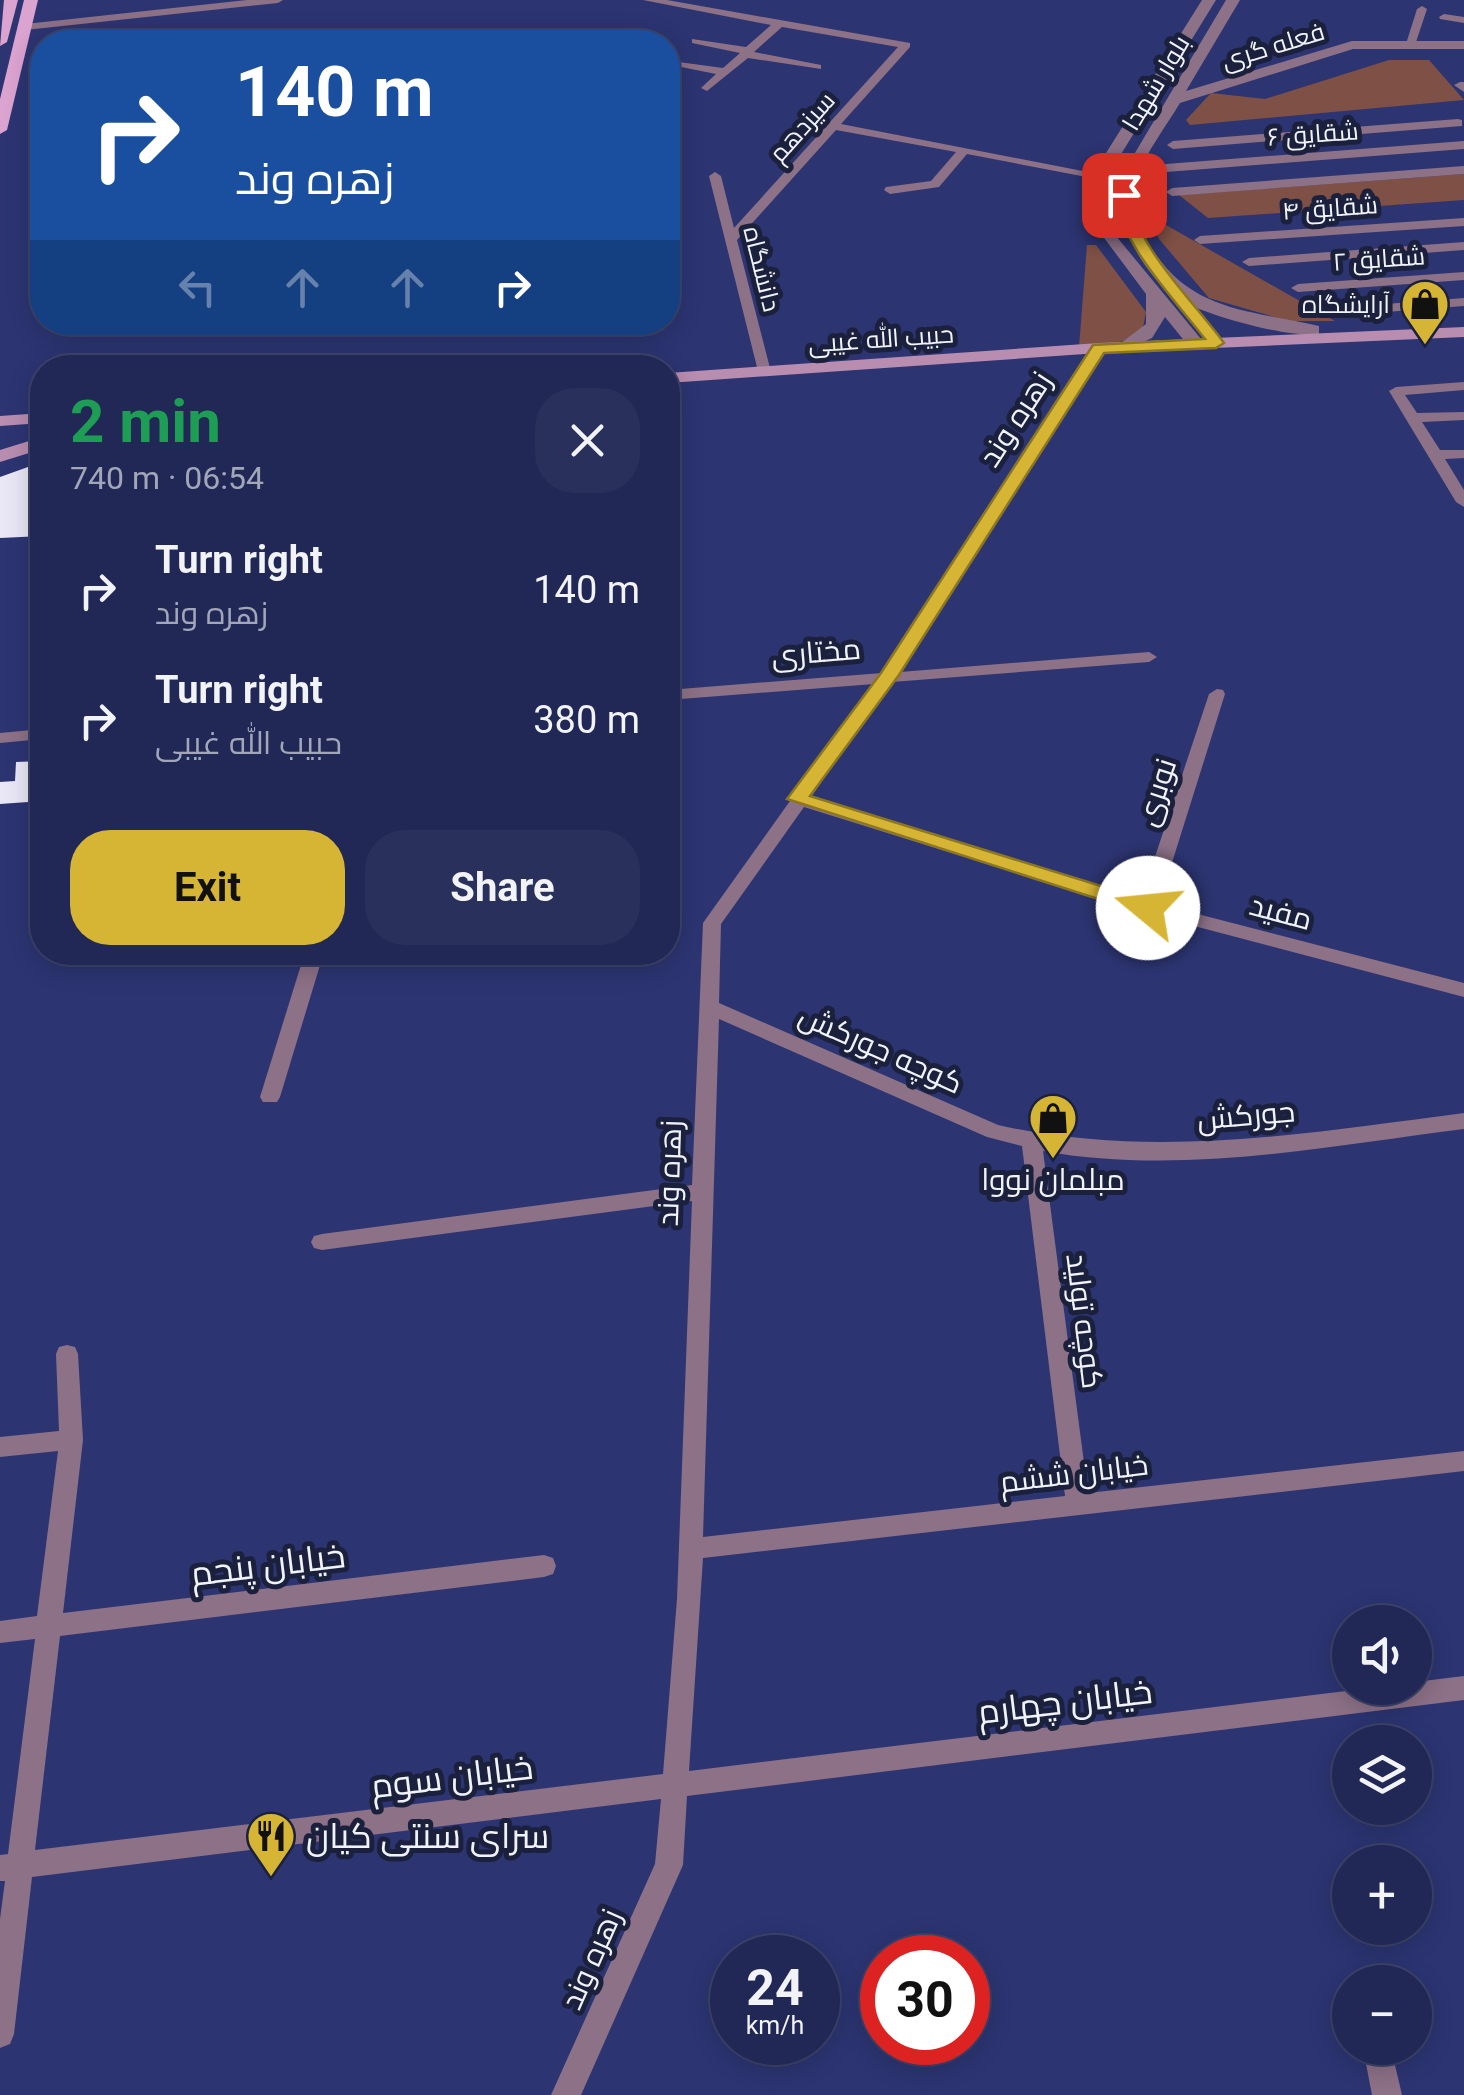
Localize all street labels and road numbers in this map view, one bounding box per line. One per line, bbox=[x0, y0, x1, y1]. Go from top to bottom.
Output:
street label: فعله گری bbox=[1218, 17, 1328, 75]
street label: بلوار شهدا bbox=[1116, 30, 1196, 136]
street label: سیزدهم bbox=[763, 86, 843, 170]
street label: شقایق ۶ bbox=[1266, 116, 1360, 153]
street label: شقایق ۴ bbox=[1281, 190, 1379, 227]
street label: دانشگاه bbox=[737, 223, 787, 315]
street label: شقایق ۲ bbox=[1332, 241, 1426, 278]
street label: حبیب الله غیبی bbox=[807, 317, 955, 359]
street label: زهره وند bbox=[971, 365, 1059, 473]
street label: مختاری bbox=[770, 631, 862, 673]
street label: نوبری bbox=[1129, 754, 1183, 830]
street label: مفید bbox=[1246, 887, 1316, 937]
street label: کوچه جورکش bbox=[793, 997, 968, 1103]
street label: جورکش bbox=[1196, 1093, 1296, 1138]
street label: زهره وند bbox=[650, 1119, 688, 1227]
street label: کوچه تولید bbox=[1057, 1251, 1111, 1391]
street label: خیابان ششم bbox=[998, 1447, 1150, 1502]
street label: خیابان پنجم bbox=[188, 1535, 348, 1598]
street label: خیابان چهارم bbox=[975, 1671, 1155, 1736]
street label: خیابان سوم bbox=[369, 1747, 536, 1810]
street label: زهره وند bbox=[553, 1903, 629, 2015]

